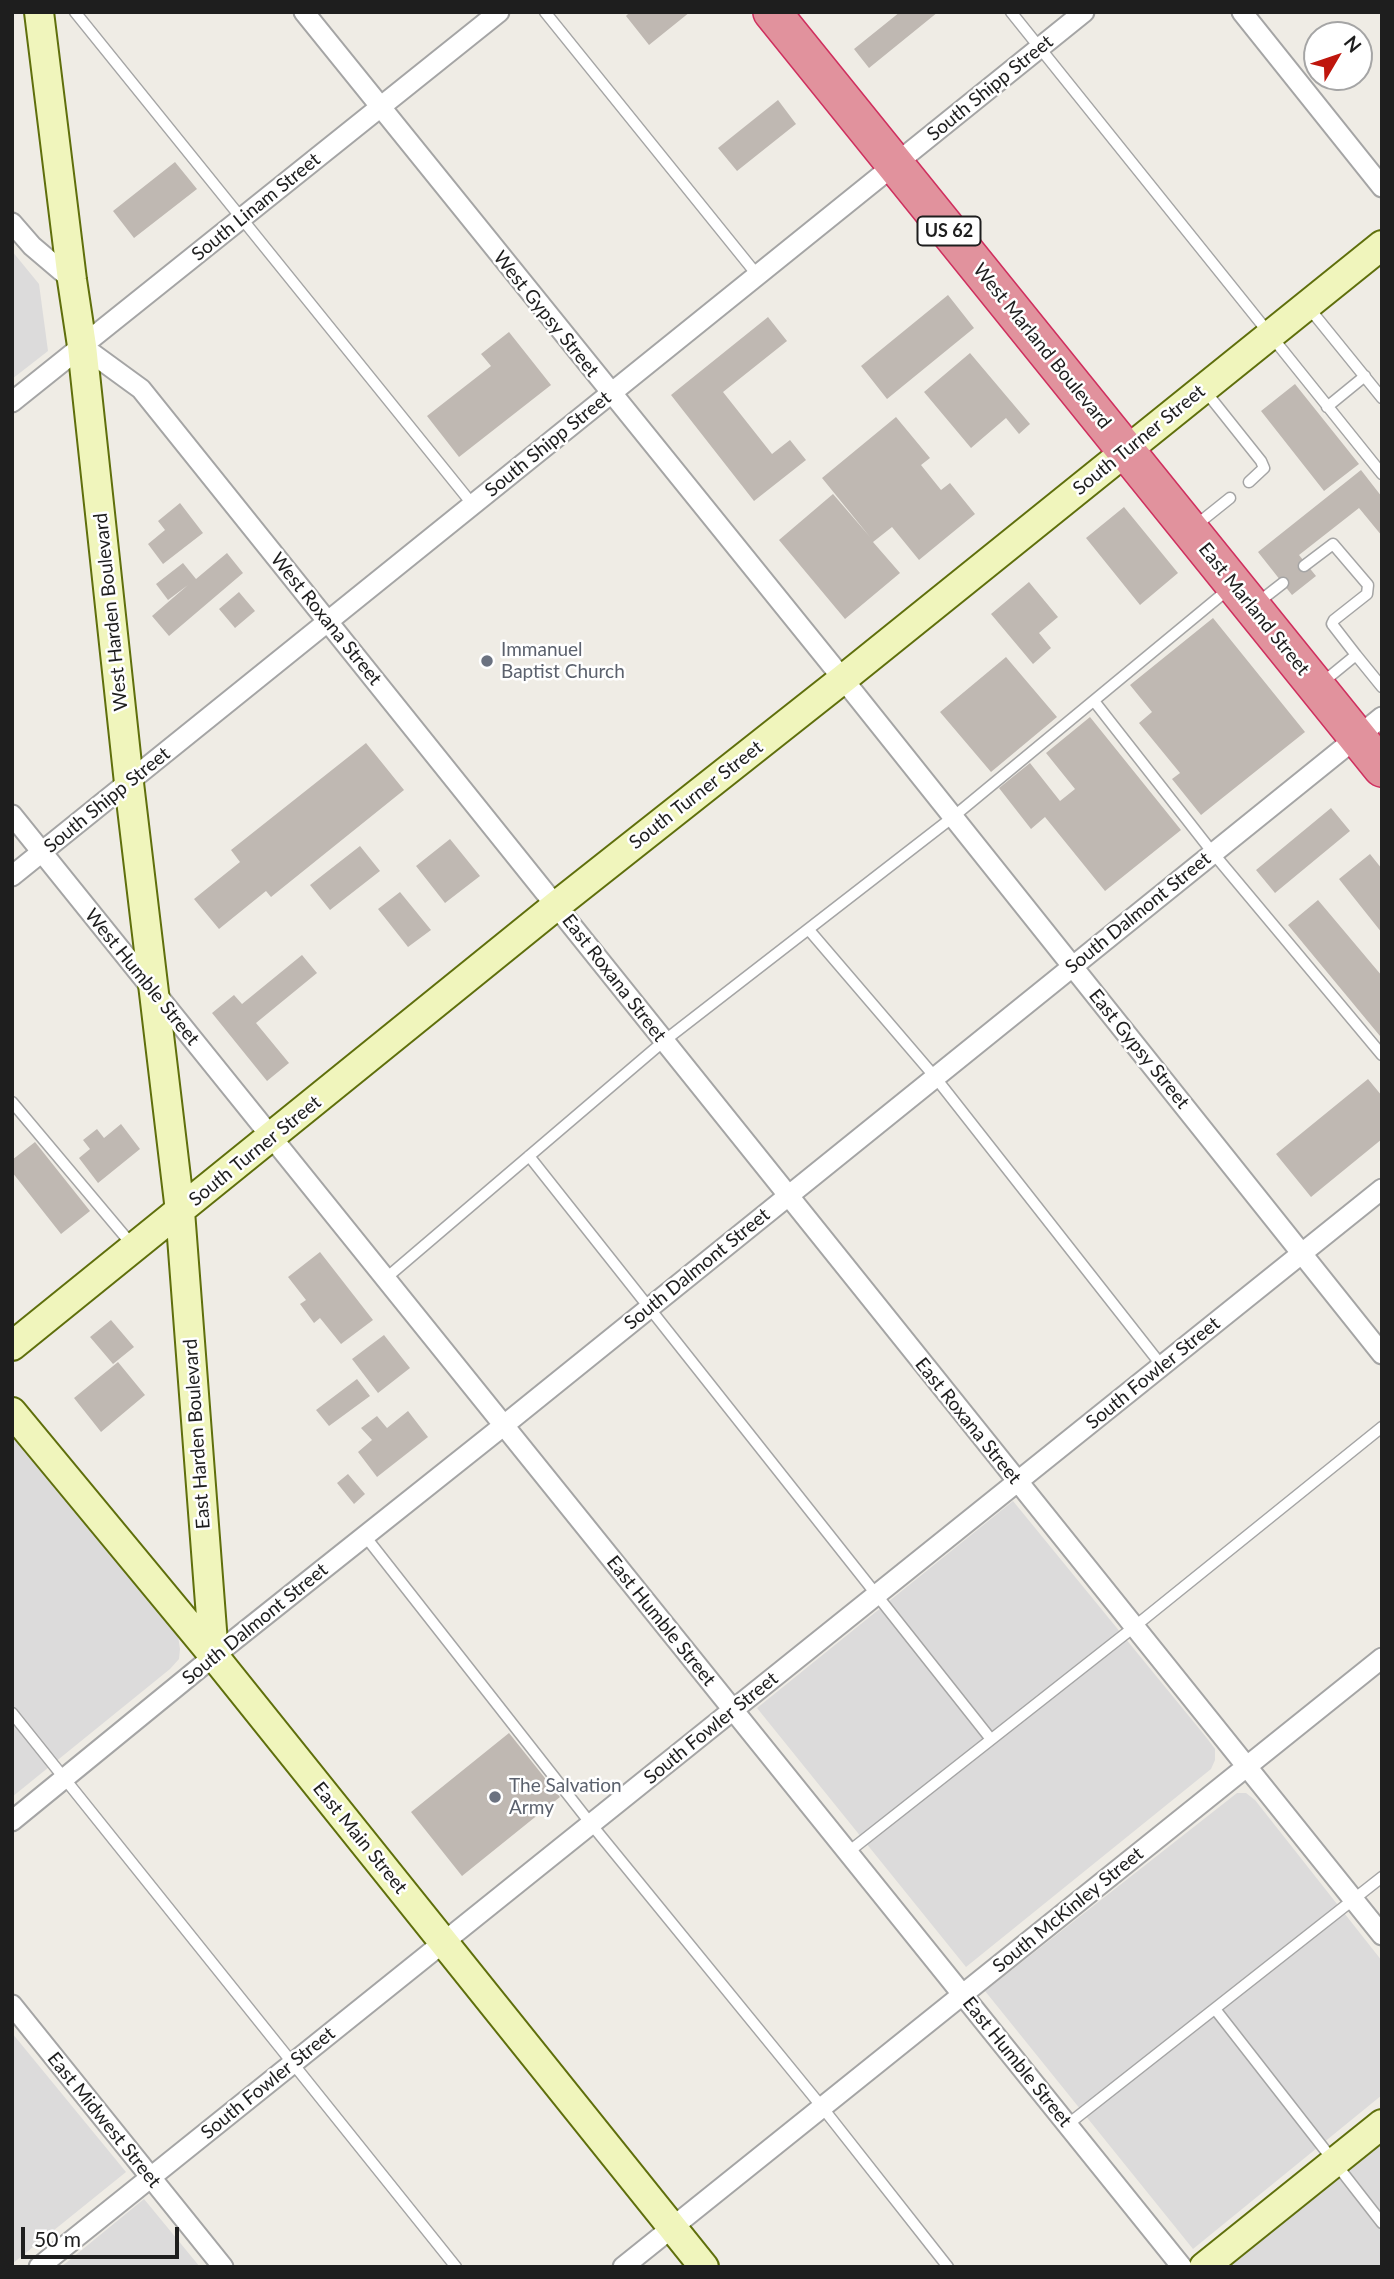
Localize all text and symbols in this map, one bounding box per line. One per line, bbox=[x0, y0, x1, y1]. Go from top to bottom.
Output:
north arrow bbox=[1303, 21, 1373, 91]
street label: South Shipp Street bbox=[922, 30, 1058, 146]
text: N bbox=[1340, 31, 1367, 57]
street label: South Linam Street bbox=[187, 148, 325, 266]
road number: US 62 bbox=[918, 216, 981, 246]
street label: West Gypsy Street bbox=[488, 247, 604, 381]
street label: West Marland Boulevard bbox=[968, 259, 1116, 433]
street label: South Turner Street bbox=[1068, 380, 1210, 500]
street label: South Shipp Street bbox=[480, 386, 616, 502]
street label: West Harden Boulevard bbox=[89, 512, 133, 712]
street label: East Marland Street bbox=[1194, 538, 1314, 680]
street label: West Roxana Street bbox=[266, 548, 386, 690]
place label: Immanuel Baptist Church bbox=[501, 639, 625, 683]
marker: Immanuel Baptist Church bbox=[479, 653, 495, 669]
street label: South Turner Street bbox=[625, 736, 767, 854]
street label: South Shipp Street bbox=[39, 742, 175, 858]
street label: South Dalmont Street bbox=[1061, 847, 1215, 979]
street label: West Humble Street bbox=[80, 904, 204, 1050]
street label: East Roxana Street bbox=[557, 910, 671, 1046]
street label: East Gypsy Street bbox=[1084, 985, 1194, 1113]
street label: South Turner Street bbox=[184, 1091, 326, 1211]
street label: South Dalmont Street bbox=[620, 1203, 774, 1335]
street label: South Fowler Street bbox=[1081, 1312, 1225, 1434]
street label: East Harden Boulevard bbox=[179, 1338, 215, 1530]
street label: East Roxana Street bbox=[910, 1353, 1026, 1489]
street label: East Humble Street bbox=[602, 1551, 720, 1691]
street label: South Dalmont Street bbox=[178, 1558, 332, 1690]
street label: South Fowler Street bbox=[639, 1667, 783, 1789]
place label: The Salvation Army bbox=[509, 1775, 622, 1819]
street label: East Main Street bbox=[308, 1778, 412, 1898]
marker: The Salvation Army bbox=[487, 1789, 503, 1805]
street label: South McKinley Street bbox=[988, 1842, 1148, 1978]
street label: East Humble Street bbox=[958, 1992, 1076, 2132]
street label: South Fowler Street bbox=[196, 2022, 340, 2144]
street label: East Midwest Street bbox=[42, 2048, 166, 2192]
scale bar bbox=[24, 2212, 182, 2256]
text: 50 m bbox=[34, 2226, 81, 2251]

